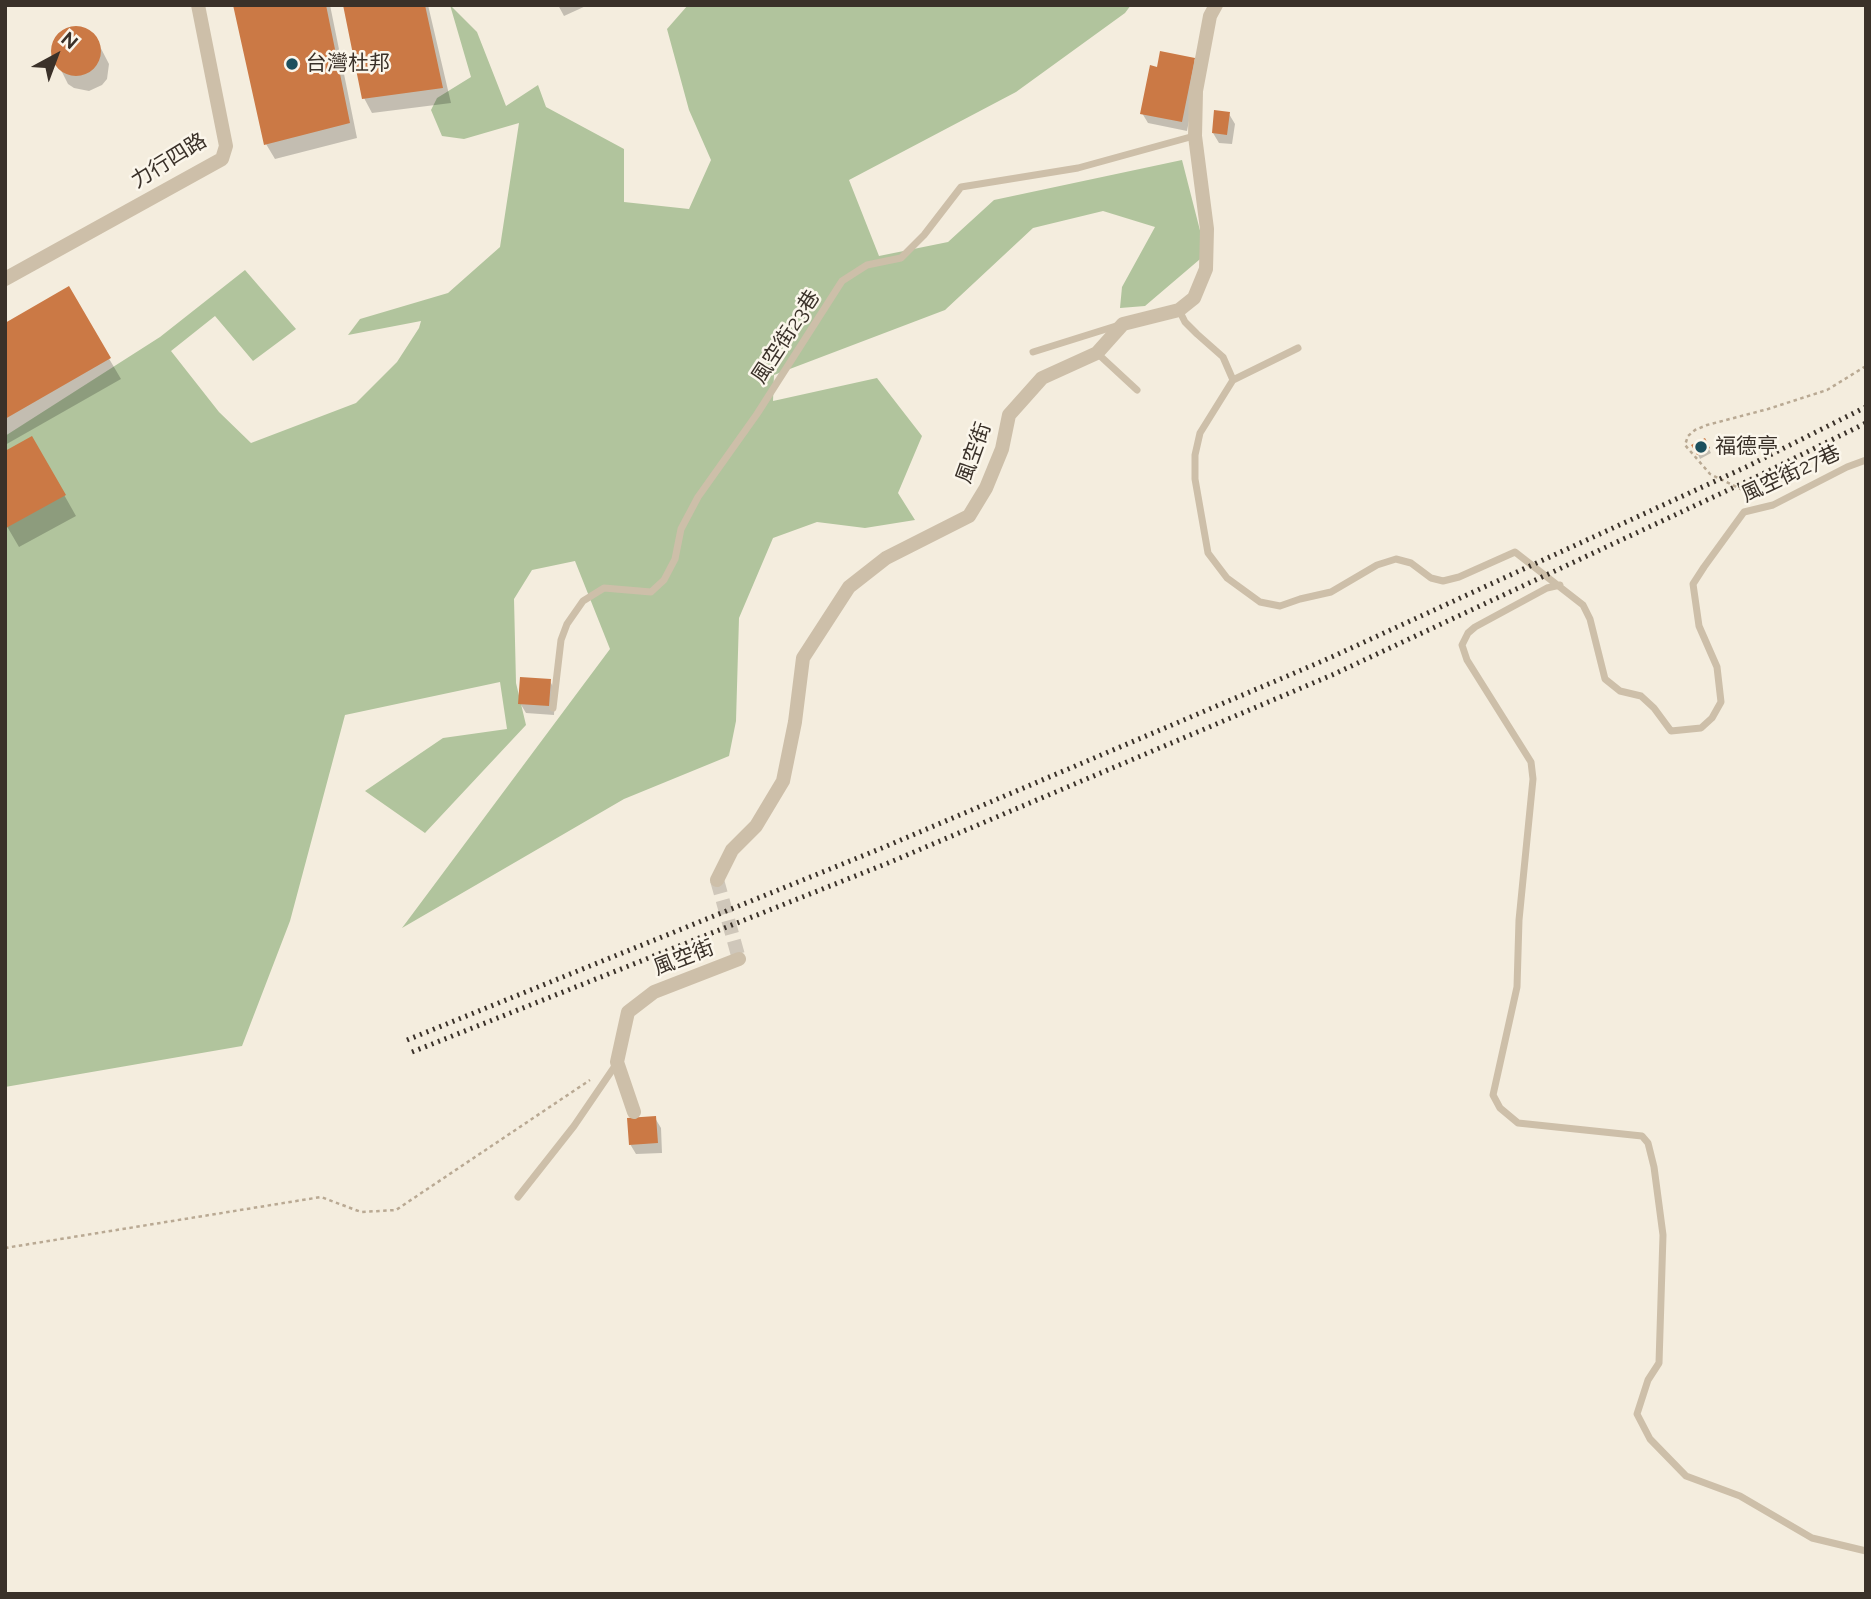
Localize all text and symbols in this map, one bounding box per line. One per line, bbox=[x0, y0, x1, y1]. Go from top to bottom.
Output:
north arrow bbox=[21, 21, 91, 91]
text: N bbox=[57, 27, 82, 53]
place label: 台灣杜邦 bbox=[306, 51, 390, 77]
marker: 台灣杜邦 bbox=[284, 56, 300, 72]
street label: 力行四路 bbox=[127, 128, 211, 194]
street label: 風空街23巷 bbox=[747, 286, 825, 388]
street label: 風空街 bbox=[951, 419, 997, 487]
place label: 福德亭 bbox=[1715, 434, 1778, 460]
marker: 福德亭 bbox=[1693, 439, 1709, 455]
street label: 風空街27巷 bbox=[1738, 440, 1844, 508]
street label: 風空街 bbox=[650, 935, 718, 981]

